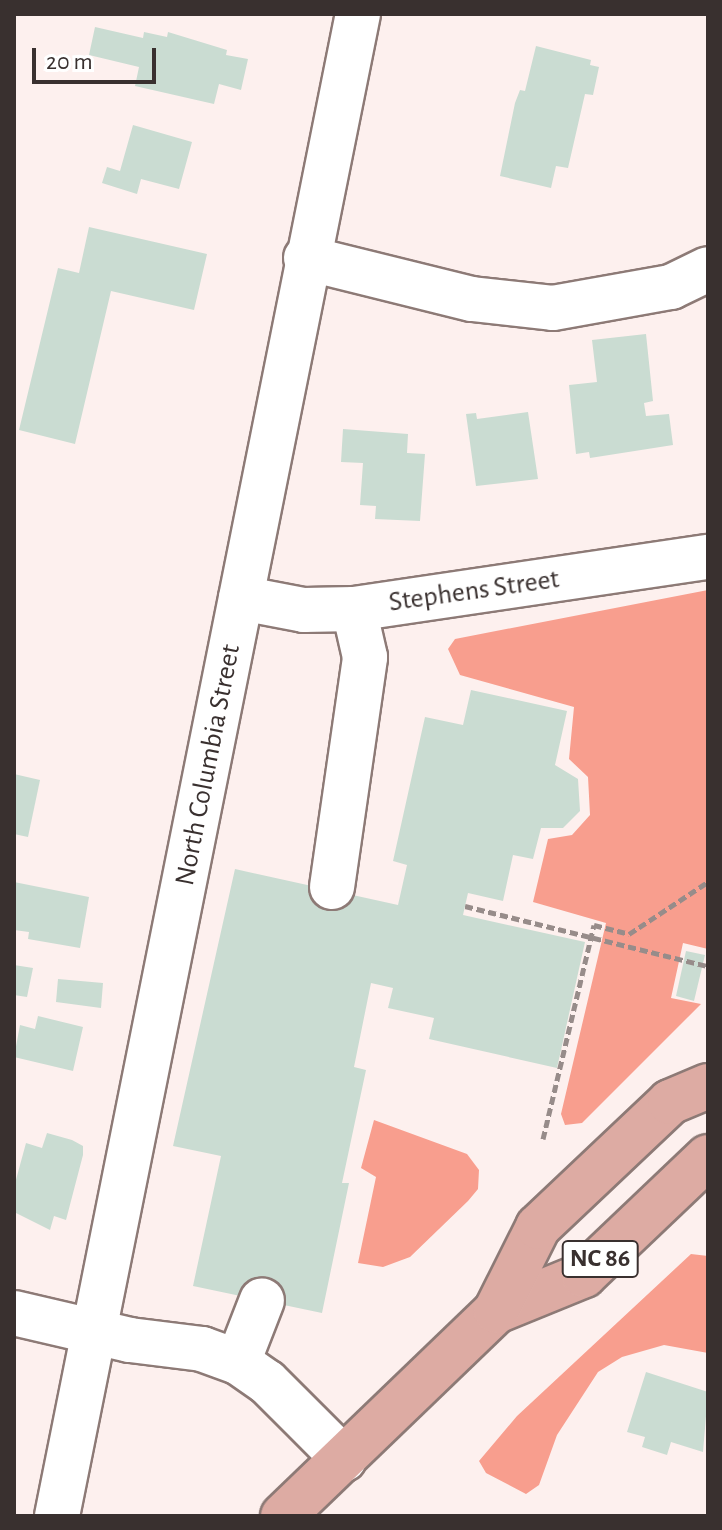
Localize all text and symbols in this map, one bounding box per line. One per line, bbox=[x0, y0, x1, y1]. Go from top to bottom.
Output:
scale bar bbox=[36, 32, 160, 82]
text: 20 m bbox=[46, 50, 93, 74]
street label: Stephens Street bbox=[387, 562, 561, 620]
street label: North Columbia Street bbox=[168, 642, 248, 888]
road number: NC 86 bbox=[560, 1237, 640, 1281]

